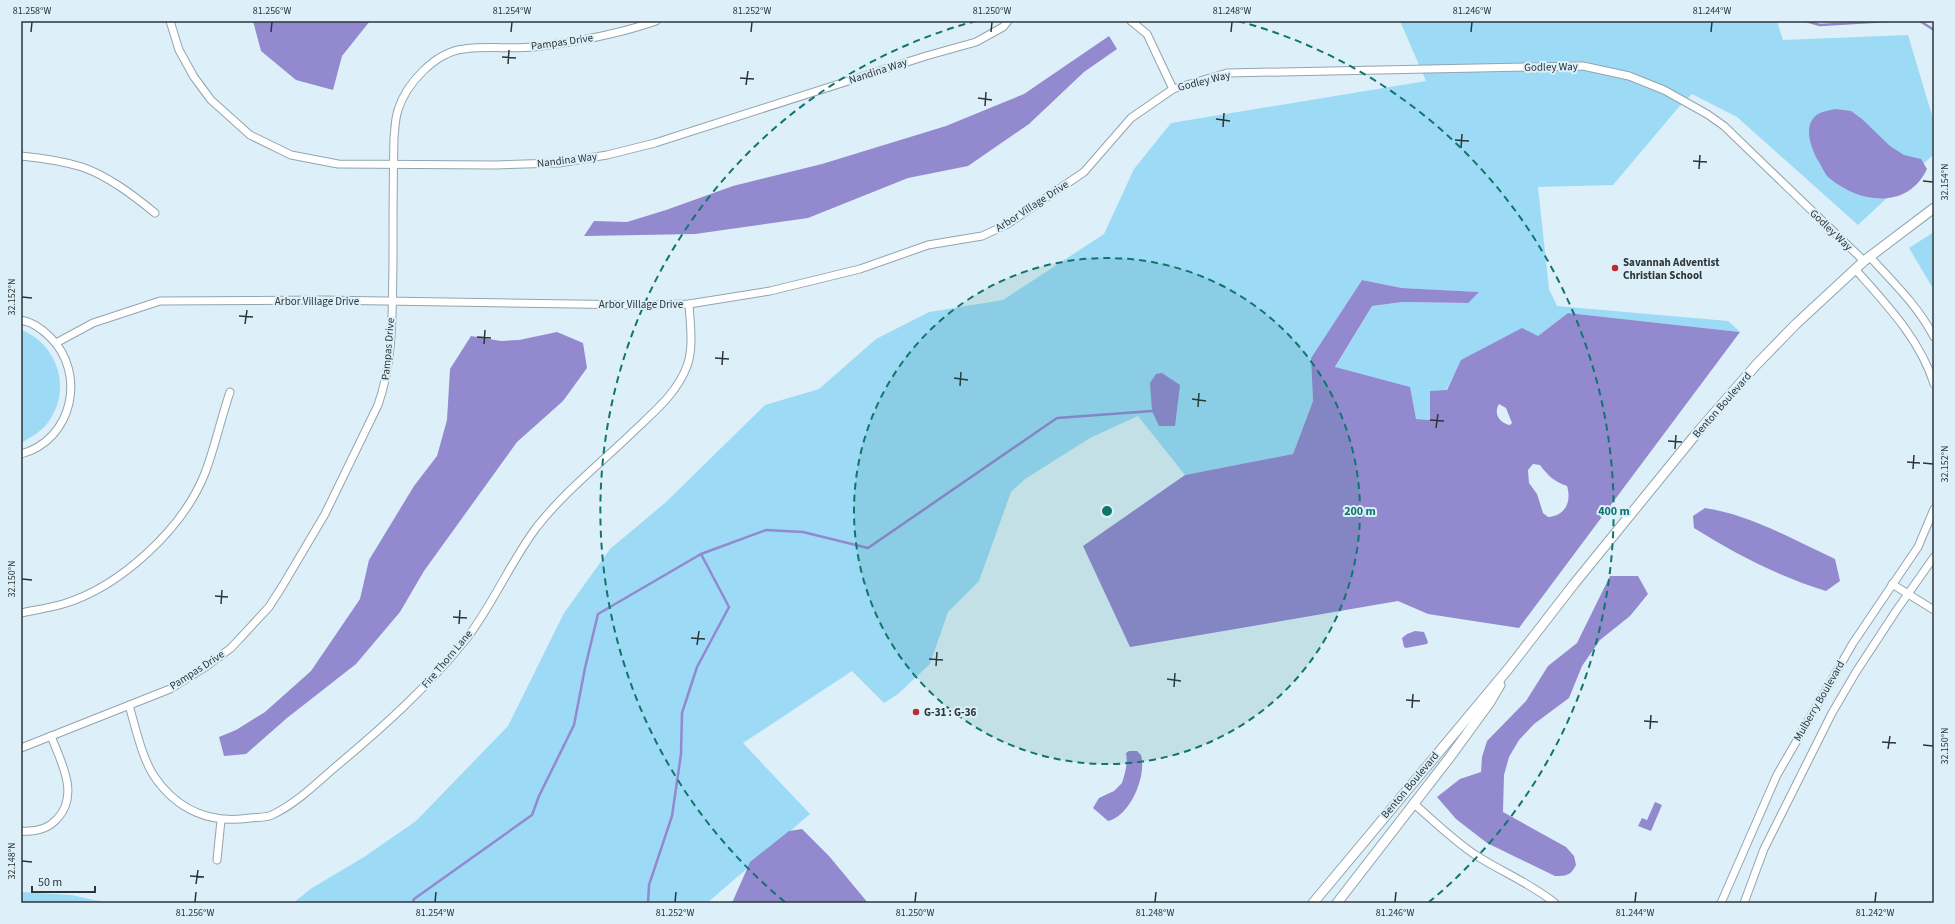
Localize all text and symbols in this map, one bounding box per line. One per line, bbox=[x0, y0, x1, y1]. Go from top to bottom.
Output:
text: 81.258°W bbox=[13, 4, 51, 18]
text: 81.256°W bbox=[253, 4, 291, 18]
text: 81.254°W bbox=[493, 4, 531, 18]
text: 81.252°W bbox=[733, 4, 771, 18]
text: 81.250°W bbox=[973, 4, 1011, 18]
text: 81.248°W bbox=[1213, 4, 1251, 18]
text: 81.246°W bbox=[1453, 4, 1491, 18]
text: 81.244°W bbox=[1693, 4, 1731, 18]
street label: Pampas Drive bbox=[530, 30, 595, 54]
street label: Nandina Way bbox=[847, 55, 909, 87]
street label: Godley Way bbox=[1524, 59, 1578, 75]
street label: Godley Way bbox=[1176, 67, 1232, 95]
street label: Nandina Way bbox=[536, 149, 598, 171]
text: 32.154°N bbox=[1938, 163, 1952, 201]
street label: Arbor Village Drive bbox=[993, 176, 1072, 235]
street label: Godley Way bbox=[1806, 206, 1856, 254]
place label: Savannah Adventist Christian School bbox=[1623, 255, 1720, 283]
marker: Savannah Adventist Christian School bbox=[1610, 263, 1620, 273]
text: 32.152°N bbox=[5, 278, 19, 316]
street label: Arbor Village Drive bbox=[275, 294, 360, 309]
street label: Arbor Village Drive bbox=[599, 297, 684, 312]
street label: Pampas Drive bbox=[378, 317, 398, 381]
street label: Benton Boulevard bbox=[1689, 369, 1755, 441]
text: 32.152°N bbox=[1938, 445, 1952, 483]
text: 200 m bbox=[1344, 503, 1376, 520]
text: 400 m bbox=[1598, 503, 1630, 520]
centre of rings bbox=[1100, 504, 1114, 518]
text: 32.150°N bbox=[5, 560, 19, 598]
street label: Fire Thorn Lane bbox=[418, 626, 476, 691]
street label: Pampas Drive bbox=[167, 646, 228, 693]
street label: Mulberry Boulevard bbox=[1790, 658, 1848, 744]
place label: G-31 : G-36 bbox=[924, 705, 976, 720]
marker: G-31 : G-36 bbox=[911, 707, 921, 717]
text: 32.150°N bbox=[1938, 727, 1952, 765]
street label: Benton Boulevard bbox=[1378, 749, 1442, 821]
text: 32.148°N bbox=[5, 842, 19, 880]
scale bar bbox=[32, 868, 95, 894]
text: 50 m bbox=[38, 874, 62, 891]
text: 81.256°W bbox=[176, 906, 214, 920]
text: 81.254°W bbox=[416, 906, 454, 920]
text: 81.252°W bbox=[656, 906, 694, 920]
text: 81.250°W bbox=[896, 906, 934, 920]
text: 81.248°W bbox=[1136, 906, 1174, 920]
text: 81.246°W bbox=[1376, 906, 1414, 920]
text: 81.244°W bbox=[1616, 906, 1654, 920]
text: 81.242°W bbox=[1856, 906, 1894, 920]

